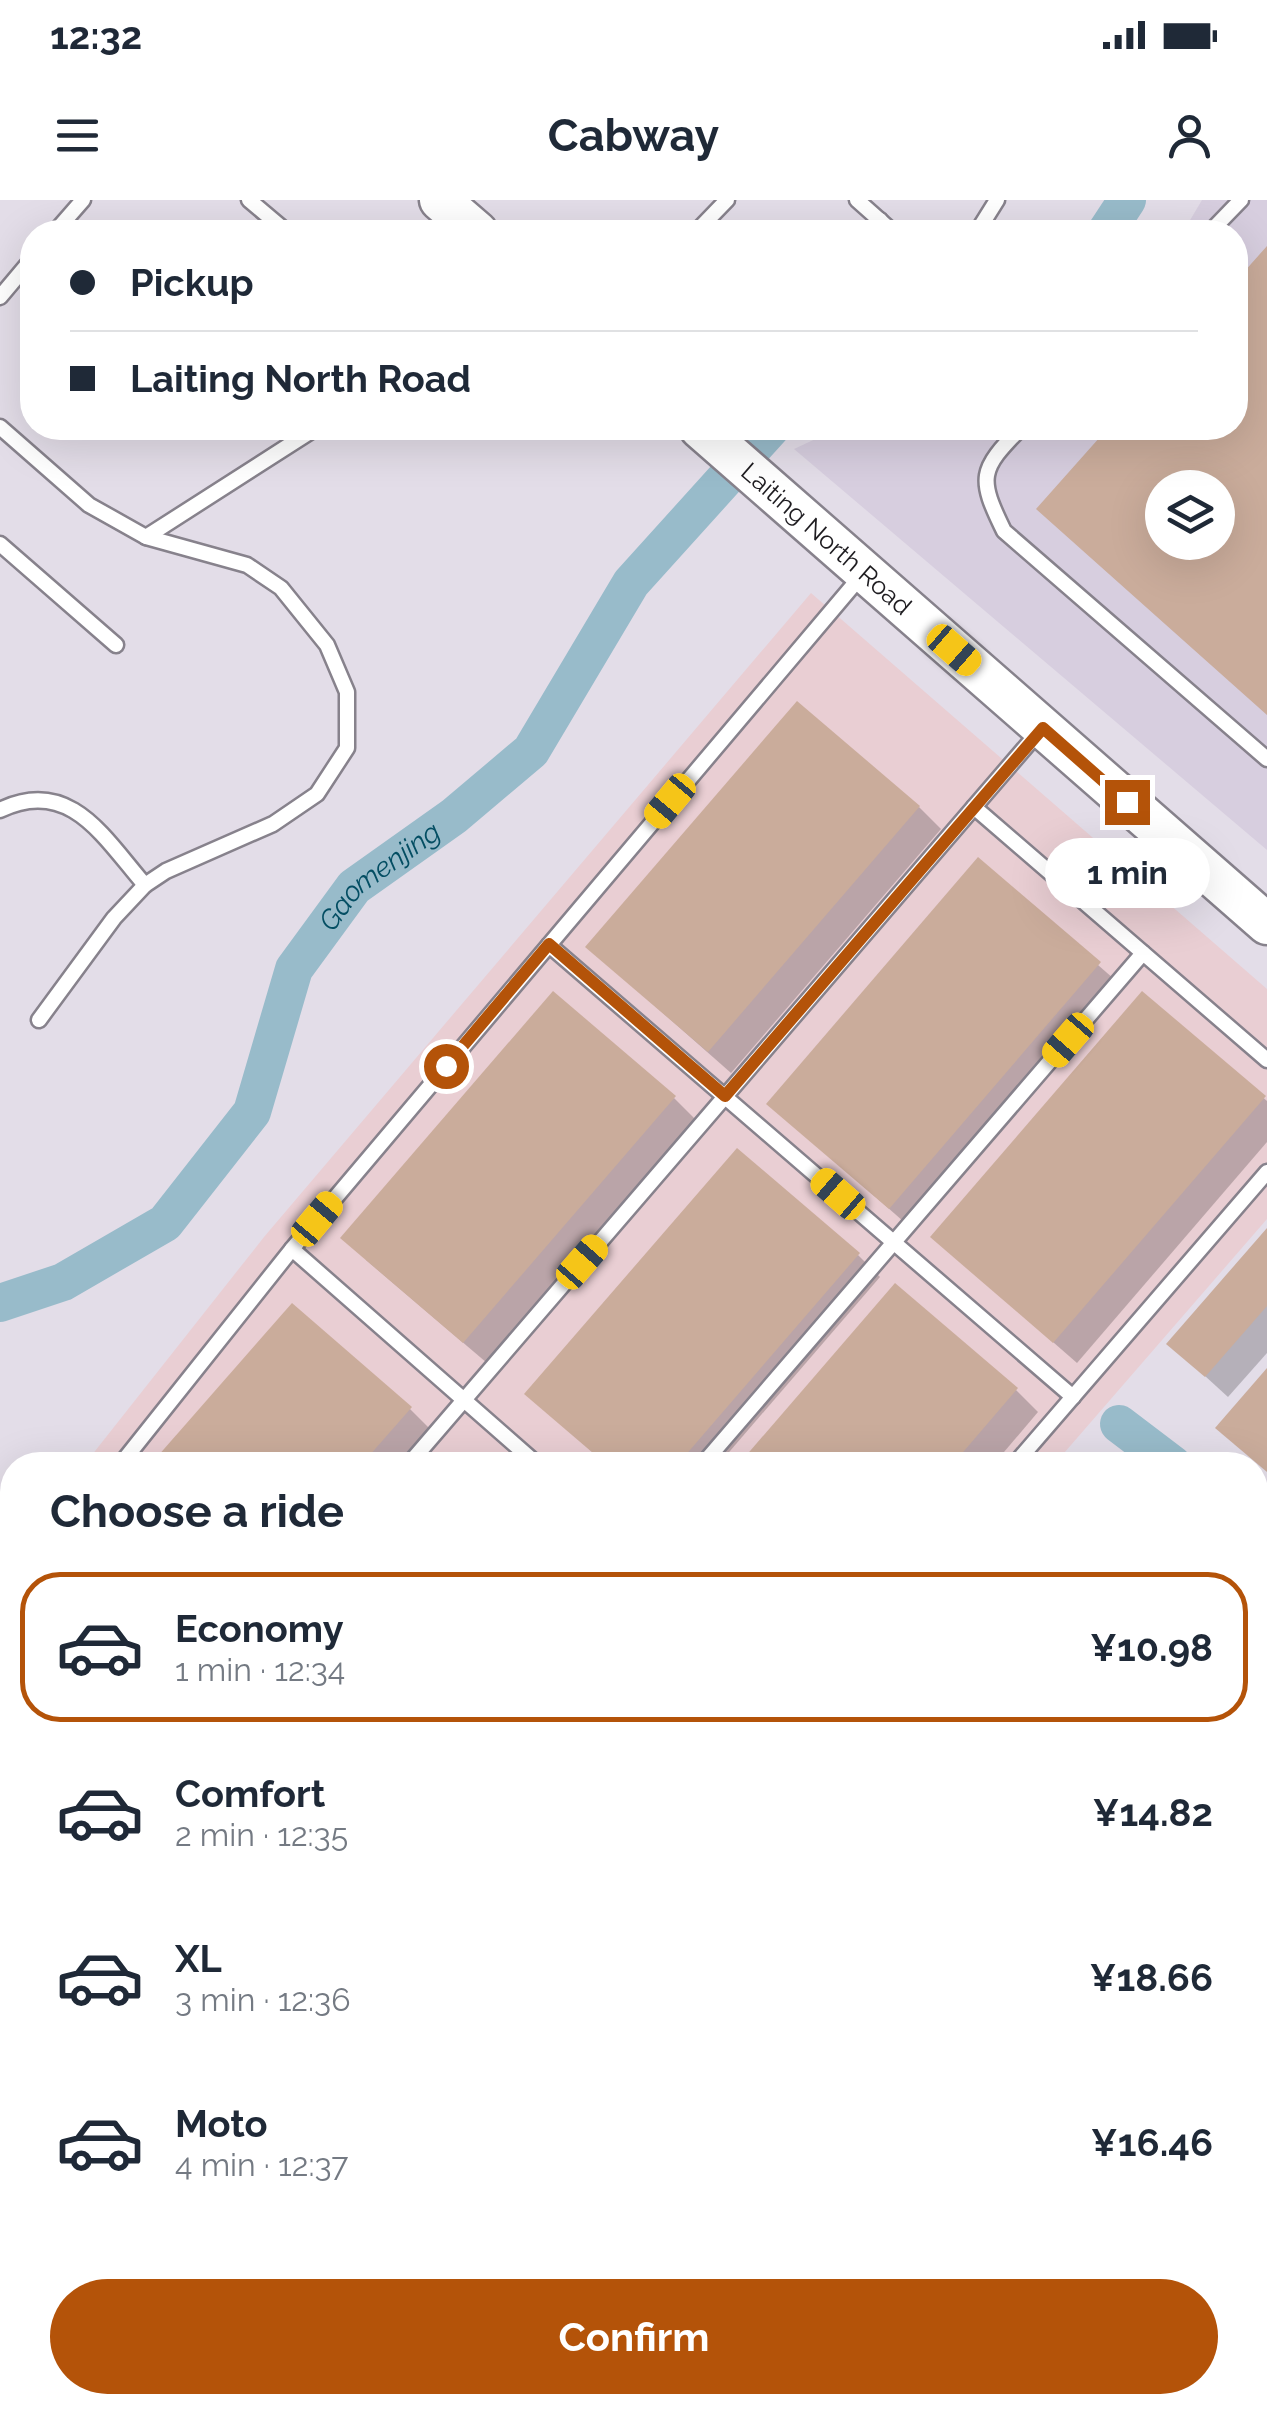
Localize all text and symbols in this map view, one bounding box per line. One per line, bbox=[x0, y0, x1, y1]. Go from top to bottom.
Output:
text: 12:32 bbox=[50, 13, 142, 58]
icon: menu bbox=[50, 108, 105, 163]
icon: person bbox=[1162, 108, 1217, 163]
text: Cabway bbox=[548, 109, 719, 162]
text: Pickup bbox=[130, 260, 254, 305]
text: Laiting North Road bbox=[130, 356, 471, 401]
street label: Laiting North Road bbox=[735, 456, 918, 621]
map controls bbox=[1145, 470, 1235, 560]
button: layers bbox=[1145, 470, 1235, 560]
car bbox=[922, 619, 986, 681]
car bbox=[639, 768, 701, 834]
route end bbox=[1105, 780, 1150, 825]
water label: Gaomenjing bbox=[312, 815, 447, 937]
callout: 1 min bbox=[1044, 837, 1210, 907]
text: 1 min bbox=[1087, 854, 1168, 891]
car bbox=[1037, 1008, 1099, 1072]
route start bbox=[424, 1044, 469, 1089]
car bbox=[806, 1163, 870, 1225]
car bbox=[286, 1186, 348, 1252]
car bbox=[551, 1230, 613, 1294]
text: Choose a ride bbox=[50, 1485, 344, 1538]
icon: car bbox=[55, 1602, 145, 1692]
text: Economy bbox=[175, 1606, 344, 1651]
text: ¥10.98 bbox=[1090, 1625, 1213, 1670]
text: 1 min · 12:34 bbox=[175, 1651, 345, 1688]
icon: car bbox=[55, 1767, 145, 1857]
text: Comfort bbox=[175, 1771, 325, 1816]
text: ¥14.82 bbox=[1093, 1790, 1213, 1835]
text: 2 min · 12:35 bbox=[175, 1816, 348, 1853]
icon: car bbox=[55, 1932, 145, 2022]
text: XL bbox=[175, 1936, 222, 1981]
text: ¥18.66 bbox=[1090, 1955, 1213, 2000]
text: 3 min · 12:36 bbox=[175, 1981, 350, 2018]
icon: car bbox=[55, 2097, 145, 2187]
text: Moto bbox=[175, 2101, 268, 2146]
text: ¥16.46 bbox=[1091, 2120, 1213, 2165]
text: 4 min · 12:37 bbox=[175, 2146, 348, 2183]
button: Confirm bbox=[50, 2279, 1218, 2394]

